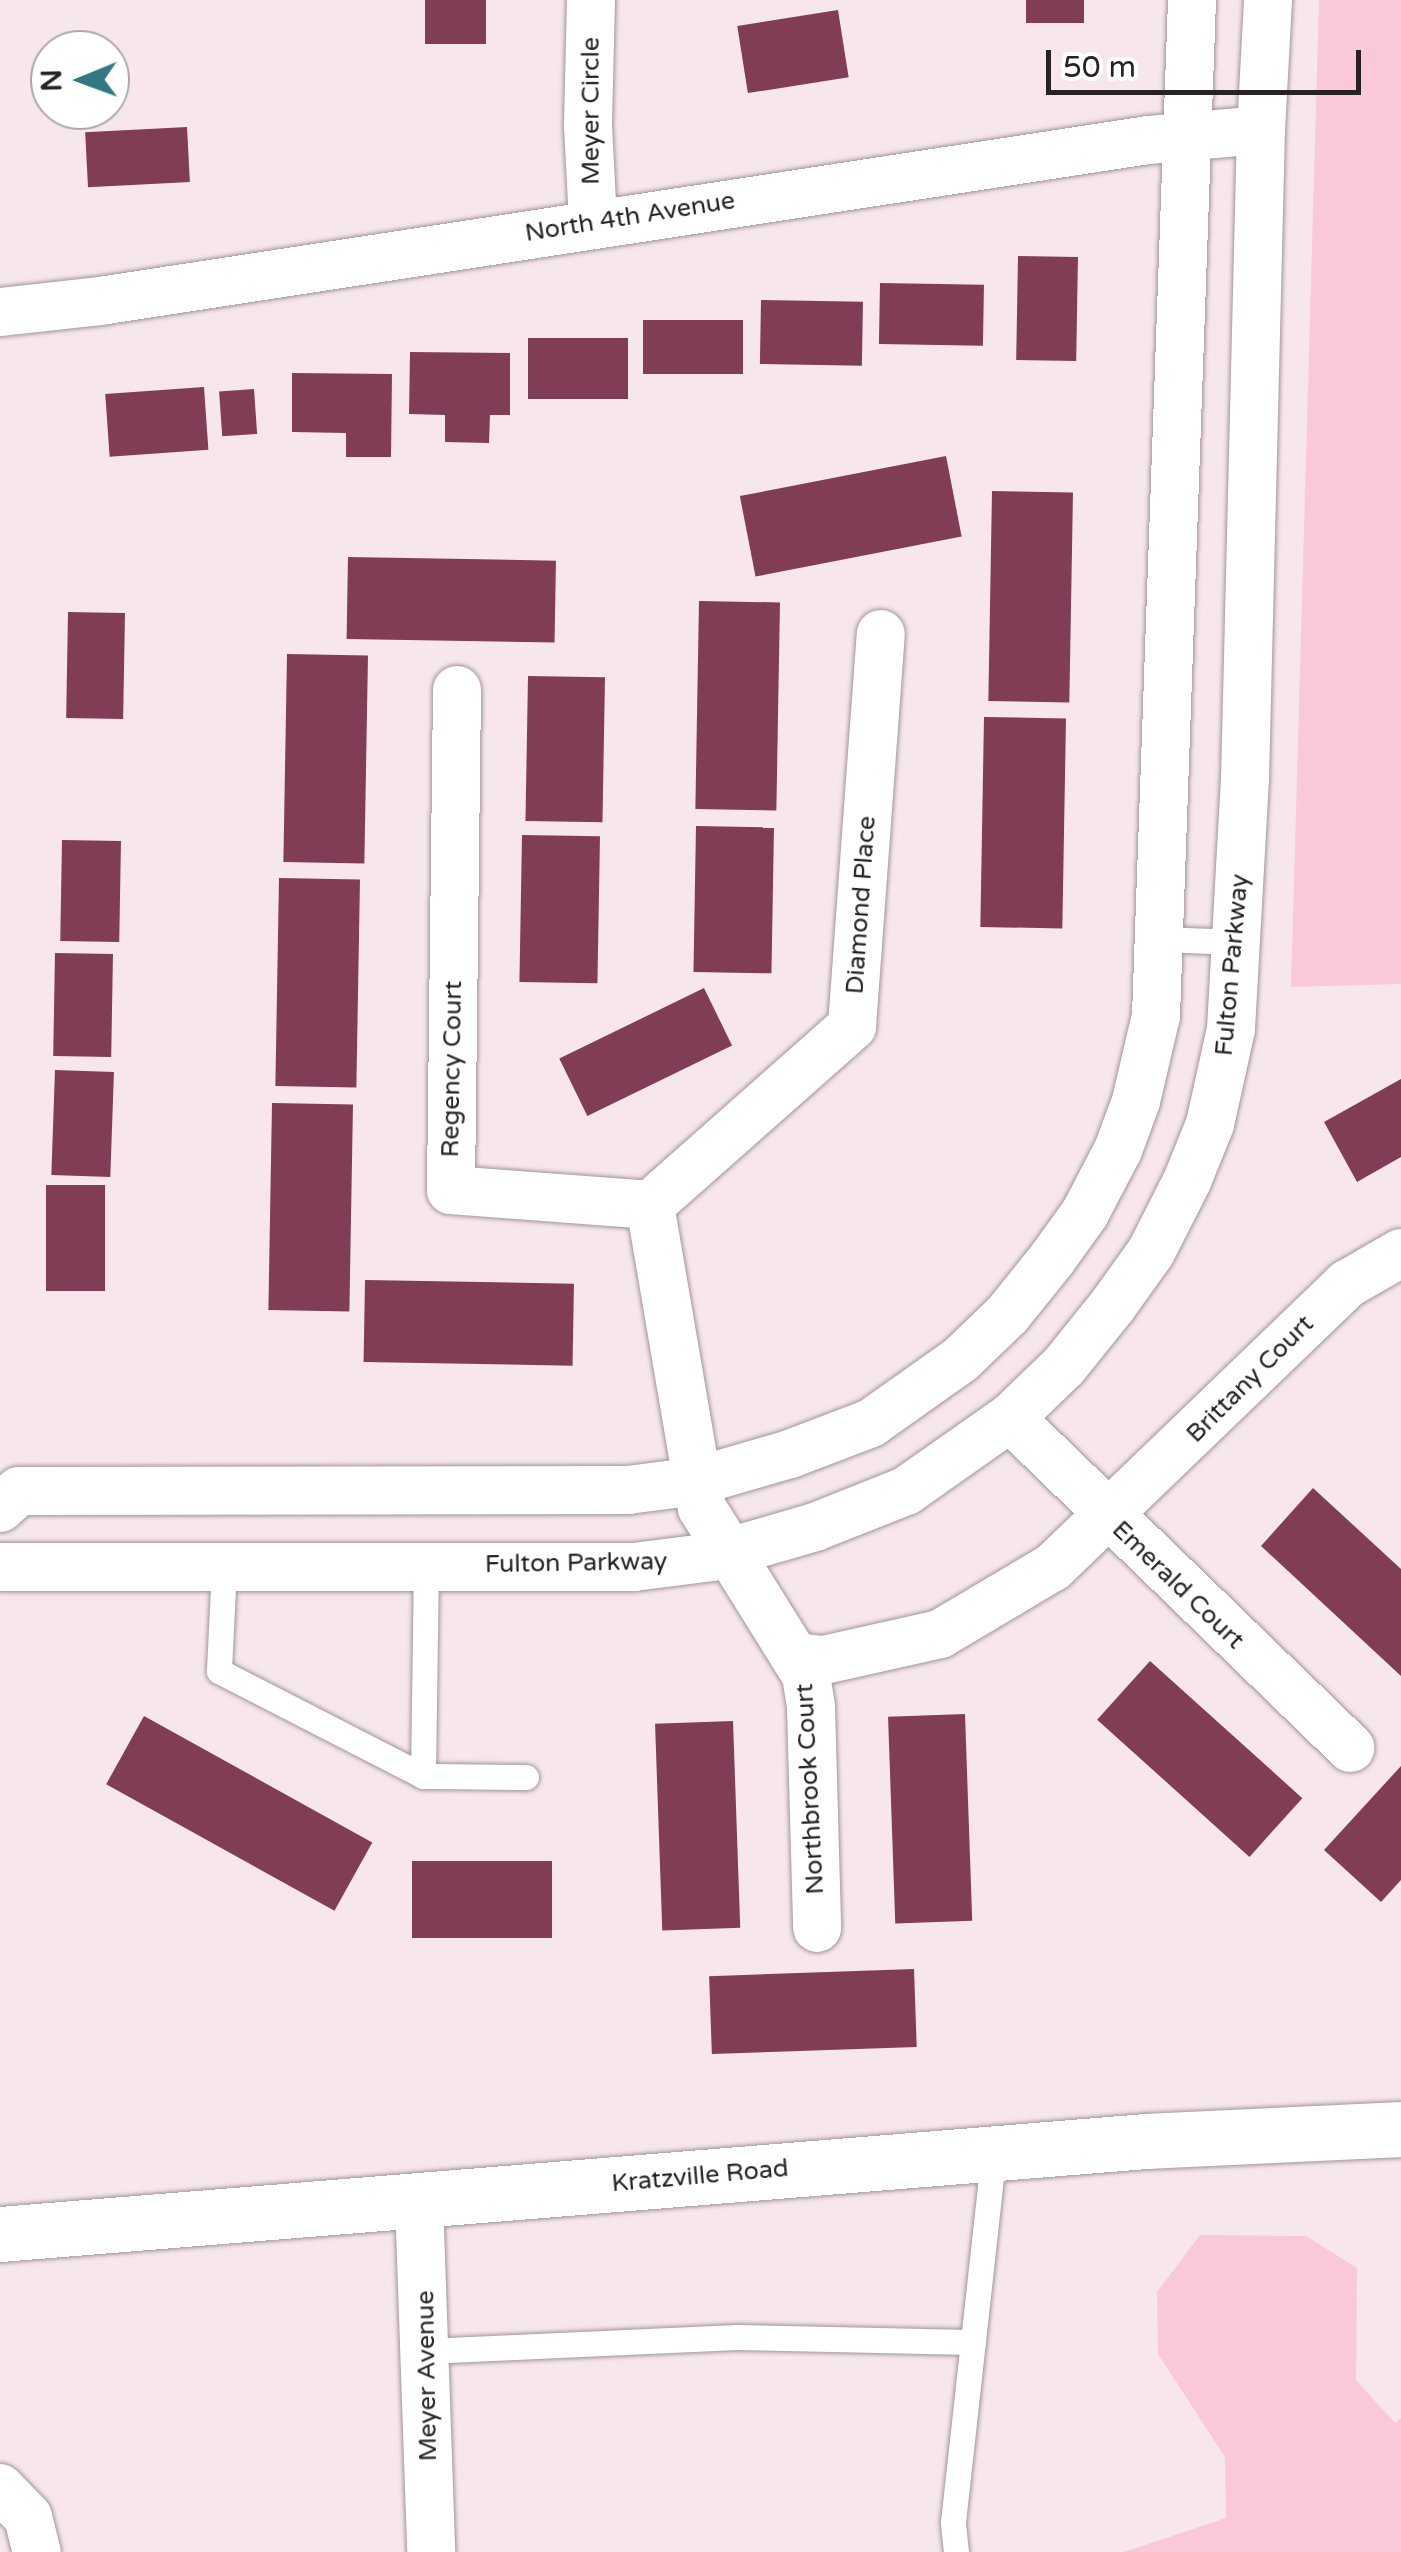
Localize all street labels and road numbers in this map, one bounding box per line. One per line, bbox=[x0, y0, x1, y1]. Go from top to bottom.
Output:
street label: Meyer Circle bbox=[576, 37, 606, 185]
street label: North 4th Avenue bbox=[523, 186, 737, 248]
street label: Diamond Place bbox=[840, 815, 882, 995]
street label: Fulton Parkway bbox=[1209, 873, 1255, 1057]
street label: Regency Court bbox=[435, 980, 469, 1158]
street label: Brittany Court bbox=[1180, 1309, 1320, 1449]
street label: Emerald Court bbox=[1106, 1515, 1250, 1655]
street label: Fulton Parkway bbox=[485, 1546, 667, 1580]
street label: Northbrook Court bbox=[789, 1683, 831, 1895]
street label: Kratzville Road bbox=[610, 2153, 790, 2199]
street label: Meyer Avenue bbox=[411, 2290, 443, 2462]

